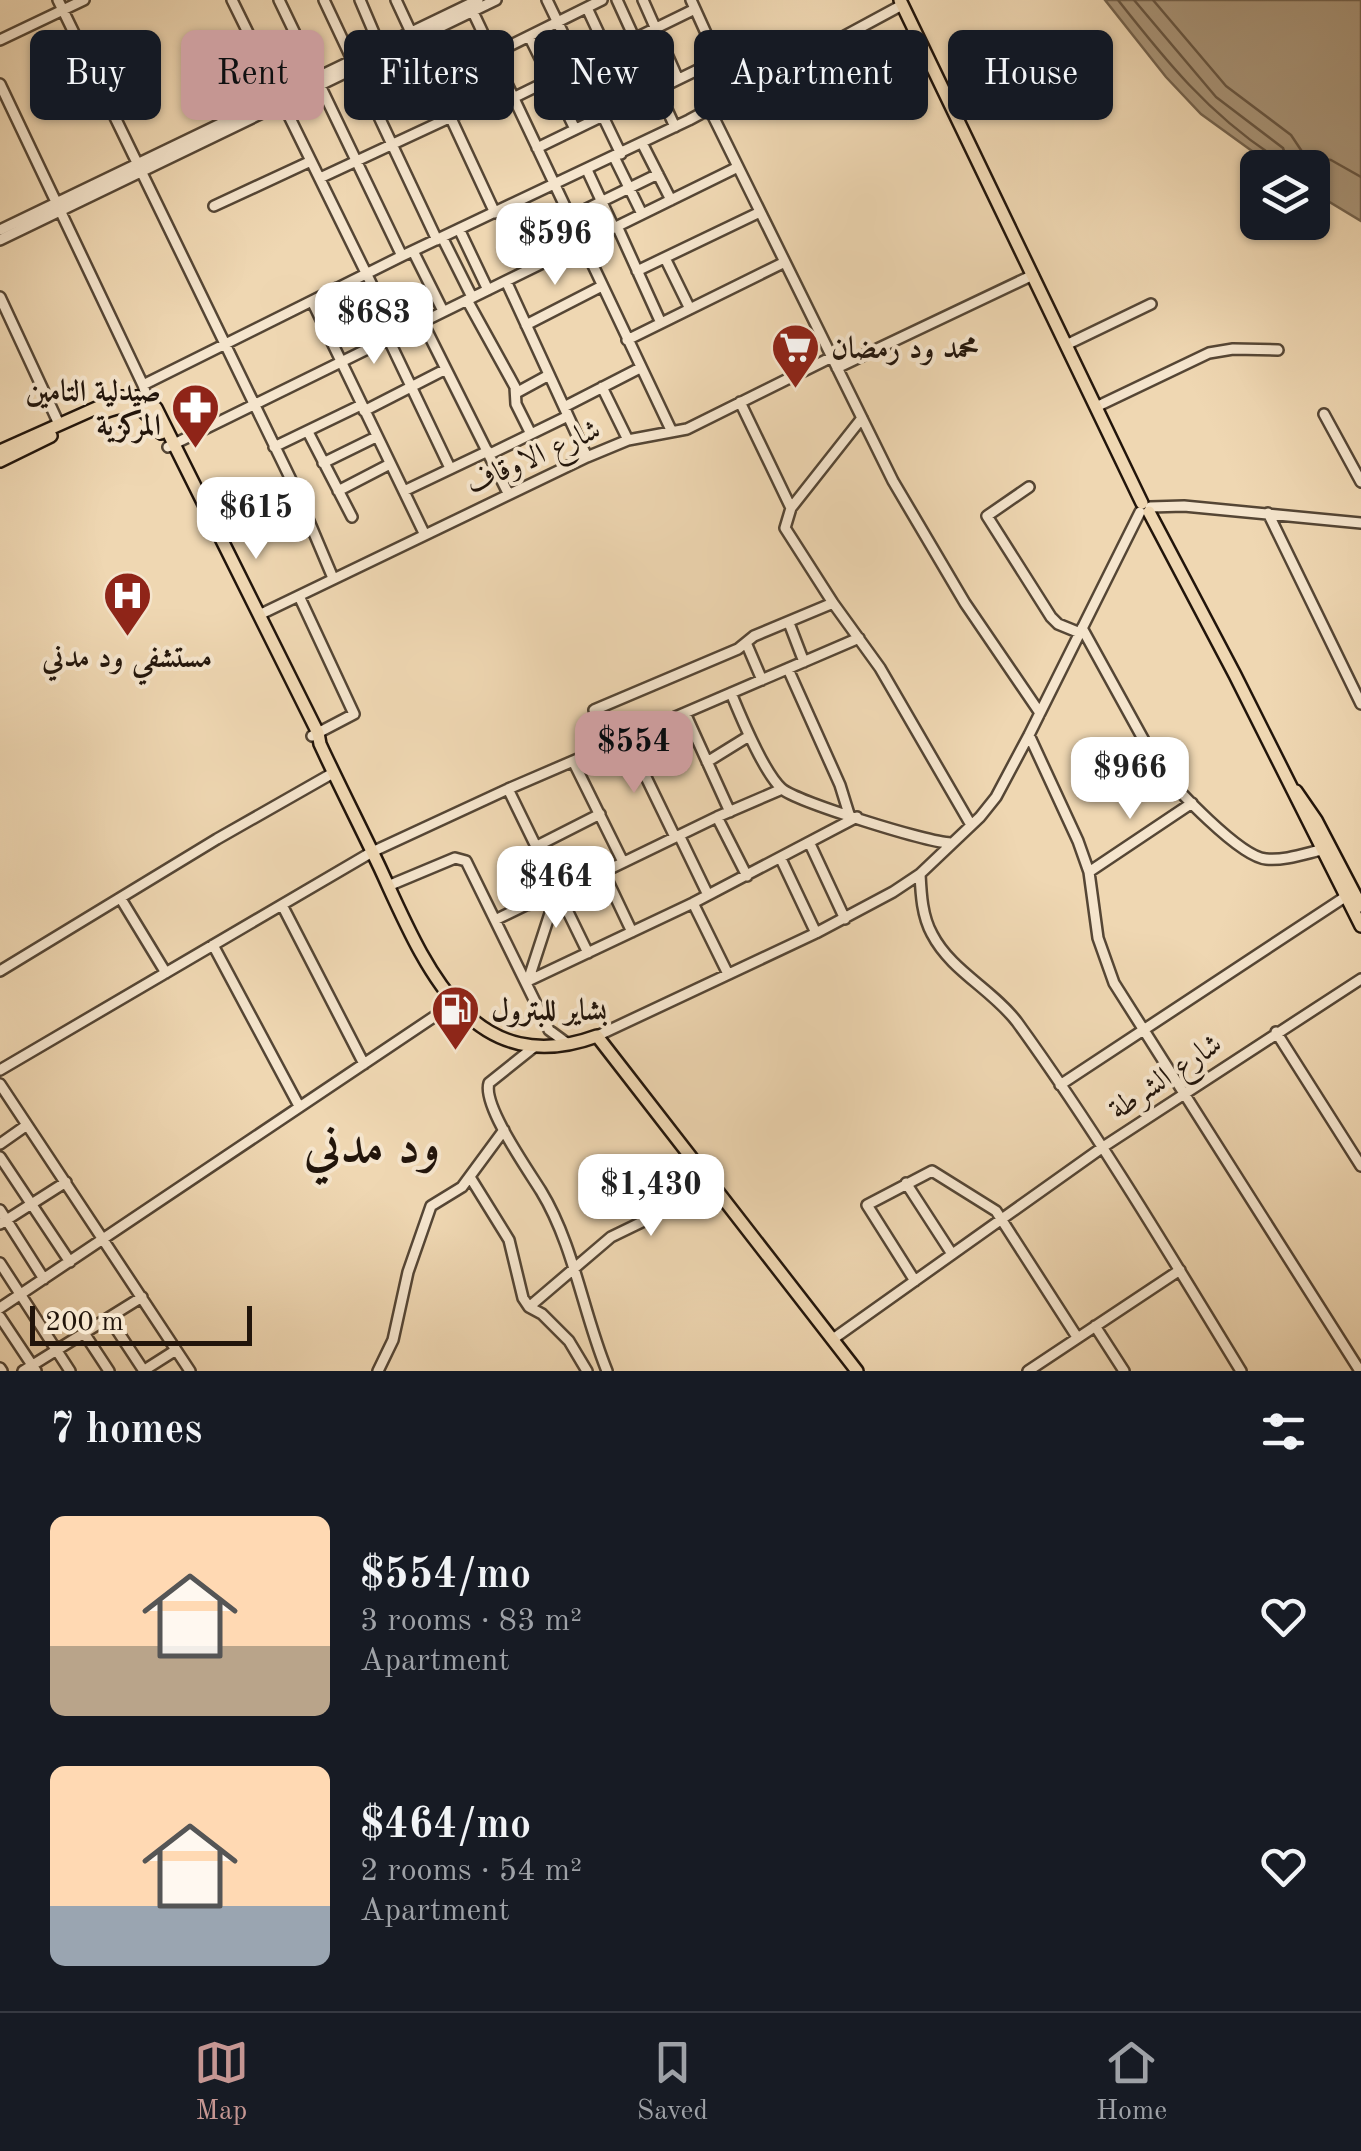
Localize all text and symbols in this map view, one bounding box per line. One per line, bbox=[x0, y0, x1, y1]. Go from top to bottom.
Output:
chip: Buy bbox=[30, 30, 161, 120]
chip: Rent bbox=[181, 30, 324, 120]
chip: Filters bbox=[344, 30, 514, 120]
chip: New bbox=[534, 30, 674, 120]
chip: Apartment bbox=[694, 30, 928, 120]
chip: House bbox=[948, 30, 1113, 120]
map controls bbox=[1240, 150, 1330, 240]
button: layers bbox=[1240, 150, 1330, 240]
pin: $596 bbox=[496, 203, 614, 288]
text: $596 bbox=[518, 219, 592, 251]
pin: $683 bbox=[315, 282, 433, 367]
text: $683 bbox=[337, 298, 411, 330]
supermarket icon: محمد ود رمضان bbox=[770, 322, 822, 390]
place label: محمد ود رمضان bbox=[831, 334, 979, 366]
place label: صيدلية التامين المركزية bbox=[26, 377, 161, 444]
pharmacy icon: صيدلية التامين المركزية bbox=[170, 382, 222, 450]
street label: شارع الاوقاف bbox=[462, 415, 609, 508]
pin: $615 bbox=[197, 477, 315, 562]
text: $615 bbox=[219, 493, 293, 525]
hospital icon: مستشفي ود مدني bbox=[101, 570, 153, 638]
place label: مستشفي ود مدني bbox=[41, 644, 212, 686]
pin: $554 bbox=[575, 711, 693, 796]
text: $554 bbox=[597, 727, 671, 759]
pin: $966 bbox=[1071, 737, 1189, 822]
text: $966 bbox=[1093, 753, 1167, 785]
pin: $464 bbox=[497, 846, 615, 931]
text: $464 bbox=[519, 862, 593, 894]
fuel station icon: بشاير للبترول bbox=[430, 984, 482, 1052]
place label: بشاير للبترول bbox=[491, 996, 608, 1028]
street label: شارع الشرطة bbox=[1104, 1029, 1232, 1133]
district label: ود مدني bbox=[303, 1124, 440, 1186]
pin: $1,430 bbox=[570, 1154, 732, 1239]
text: $1,430 bbox=[600, 1170, 702, 1202]
scale bar bbox=[30, 1301, 252, 1346]
text: 200 m bbox=[45, 1309, 124, 1337]
icon: filters bbox=[1256, 1404, 1311, 1459]
text: 7 homes bbox=[50, 1410, 202, 1452]
text: $554/mo bbox=[360, 1555, 531, 1597]
icon: home bbox=[130, 1556, 250, 1676]
icon: heart bbox=[1256, 1589, 1311, 1644]
text: 3 rooms · 83 m² bbox=[360, 1606, 582, 1638]
text: Apartment bbox=[360, 1646, 510, 1678]
text: $464/mo bbox=[360, 1805, 531, 1847]
icon: home bbox=[130, 1806, 250, 1926]
icon: heart bbox=[1256, 1839, 1311, 1894]
text: 2 rooms · 54 m² bbox=[360, 1856, 582, 1888]
text: Apartment bbox=[360, 1896, 510, 1928]
tab: Map bbox=[194, 2035, 249, 2130]
tab: Saved bbox=[637, 2035, 708, 2130]
tab: Home bbox=[1096, 2035, 1167, 2130]

